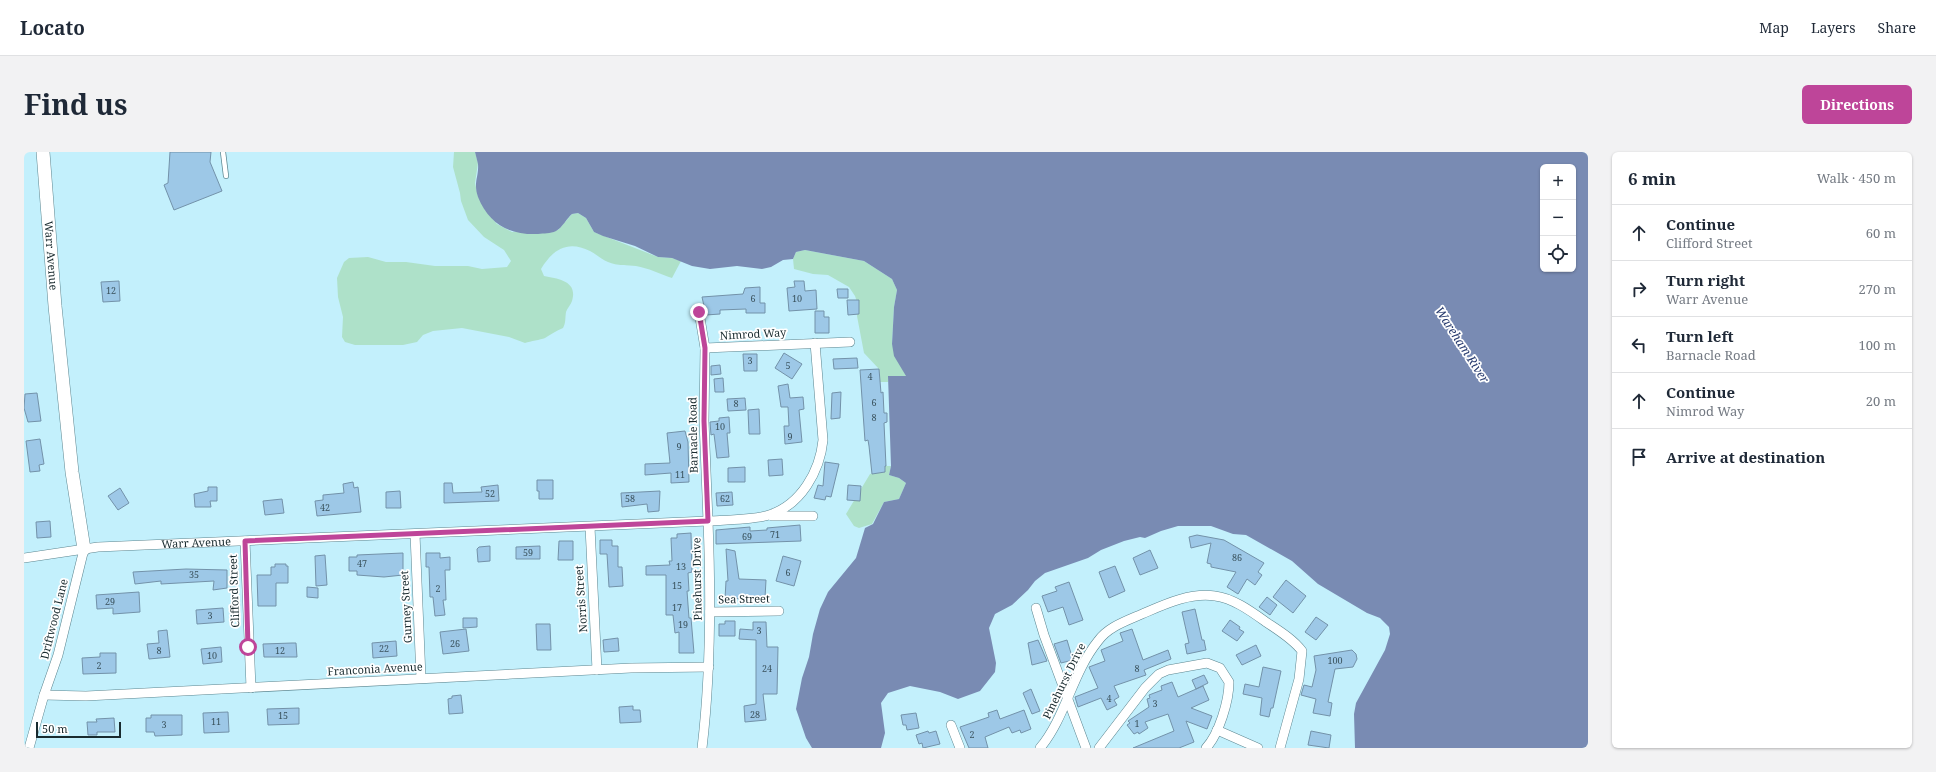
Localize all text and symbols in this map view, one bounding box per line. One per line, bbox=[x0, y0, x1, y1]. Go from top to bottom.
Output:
text: Locato bbox=[20, 15, 85, 41]
text: Map bbox=[1759, 18, 1789, 37]
text: Layers bbox=[1811, 18, 1856, 37]
text: Share bbox=[1878, 18, 1916, 37]
text: Find us bbox=[24, 85, 128, 123]
button: Directions bbox=[1802, 85, 1912, 124]
map controls bbox=[1540, 164, 1576, 272]
button: + bbox=[1540, 164, 1576, 200]
text: 6 min bbox=[1628, 167, 1676, 190]
text: Walk · 450 m bbox=[1817, 169, 1896, 187]
button: − bbox=[1540, 200, 1576, 236]
text: Continue bbox=[1666, 214, 1735, 234]
street label: Warr Avenue bbox=[41, 220, 62, 291]
icon: ahead bbox=[1628, 222, 1650, 244]
text: 60 m bbox=[1866, 224, 1896, 242]
text: Clifford Street bbox=[1666, 234, 1753, 252]
button: locate bbox=[1540, 236, 1576, 272]
text: Turn right bbox=[1666, 270, 1745, 290]
icon: right bbox=[1628, 278, 1650, 300]
text: 270 m bbox=[1859, 280, 1896, 298]
house number: 12 bbox=[106, 284, 116, 297]
text: Warr Avenue bbox=[1666, 290, 1748, 308]
house number: 6 bbox=[750, 292, 756, 305]
house number: 10 bbox=[792, 292, 802, 305]
route end bbox=[690, 303, 708, 321]
water label: Wareham River bbox=[1431, 303, 1494, 386]
street label: Nimrod Way bbox=[719, 324, 787, 343]
text: Turn left bbox=[1666, 326, 1734, 346]
icon: left bbox=[1628, 334, 1650, 356]
text: 100 m bbox=[1859, 336, 1896, 354]
text: Barnacle Road bbox=[1666, 346, 1756, 364]
house number: 3 bbox=[747, 354, 753, 367]
house number: 5 bbox=[785, 359, 791, 372]
house number: 4 bbox=[867, 370, 873, 383]
text: Continue bbox=[1666, 382, 1735, 402]
icon: ahead bbox=[1628, 390, 1650, 412]
text: 20 m bbox=[1866, 392, 1896, 410]
house number: 6 bbox=[871, 396, 877, 409]
street label: Barnacle Road bbox=[684, 397, 701, 473]
house number: 8 bbox=[733, 397, 739, 410]
text: Nimrod Way bbox=[1666, 402, 1744, 420]
house number: 8 bbox=[871, 411, 877, 424]
house number: 10 bbox=[715, 420, 725, 433]
house number: 9 bbox=[787, 430, 793, 443]
house number: 9 bbox=[676, 440, 682, 453]
icon: arrive bbox=[1628, 446, 1650, 468]
text: Arrive at destination bbox=[1666, 447, 1825, 467]
house number: 11 bbox=[675, 468, 685, 481]
house number: 52 bbox=[485, 487, 495, 500]
house number: 58 bbox=[625, 492, 635, 505]
house number: 62 bbox=[720, 492, 730, 505]
house number: 42 bbox=[320, 501, 330, 514]
house number: 71 bbox=[770, 528, 780, 541]
house number: 69 bbox=[742, 530, 752, 543]
street label: Warr Avenue bbox=[161, 533, 231, 551]
street label: Pinehurst Drive bbox=[688, 537, 705, 621]
house number: 59 bbox=[523, 546, 533, 559]
house number: 86 bbox=[1232, 551, 1242, 564]
street label: Clifford Street bbox=[225, 554, 242, 628]
house number: 47 bbox=[357, 557, 367, 570]
house number: 13 bbox=[676, 560, 686, 573]
street label: Norris Street bbox=[571, 565, 590, 633]
house number: 6 bbox=[785, 566, 791, 579]
house number: 35 bbox=[189, 568, 199, 581]
street label: Gurney Street bbox=[396, 570, 415, 644]
street label: Driftwood Lane bbox=[36, 577, 71, 661]
house number: 15 bbox=[672, 579, 682, 592]
house number: 2 bbox=[435, 582, 441, 595]
street label: Sea Street bbox=[718, 591, 770, 606]
house number: 29 bbox=[105, 595, 115, 608]
house number: 17 bbox=[672, 601, 682, 614]
house number: 3 bbox=[207, 609, 213, 622]
house number: 19 bbox=[678, 618, 688, 631]
house number: 3 bbox=[756, 624, 762, 637]
house number: 26 bbox=[450, 637, 460, 650]
route start bbox=[239, 638, 257, 656]
street label: Pinehurst Drive bbox=[1039, 640, 1089, 721]
house number: 22 bbox=[379, 642, 389, 655]
house number: 8 bbox=[156, 644, 162, 657]
house number: 12 bbox=[275, 644, 285, 657]
house number: 10 bbox=[207, 649, 217, 662]
house number: 100 bbox=[1327, 654, 1343, 667]
house number: 2 bbox=[96, 659, 102, 672]
street label: Franconia Avenue bbox=[327, 659, 423, 678]
house number: 24 bbox=[762, 662, 772, 675]
house number: 8 bbox=[1134, 662, 1140, 675]
house number: 4 bbox=[1106, 692, 1112, 705]
house number: 3 bbox=[1152, 697, 1158, 710]
house number: 28 bbox=[750, 708, 760, 721]
house number: 15 bbox=[278, 709, 288, 722]
house number: 11 bbox=[211, 715, 221, 728]
house number: 1 bbox=[1134, 717, 1140, 730]
house number: 3 bbox=[161, 718, 167, 731]
scale bar bbox=[36, 720, 121, 739]
text: 50 m bbox=[42, 721, 68, 736]
house number: 2 bbox=[969, 728, 975, 741]

